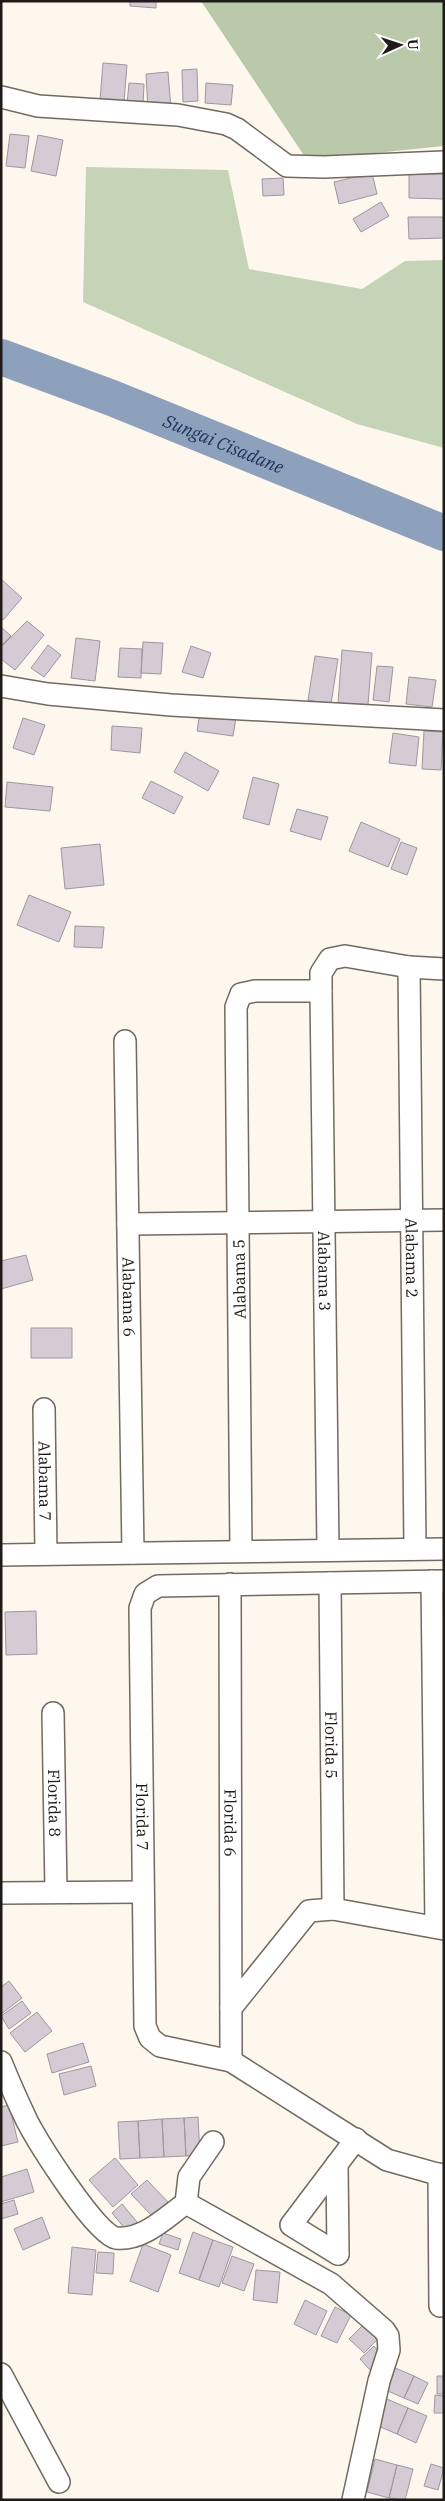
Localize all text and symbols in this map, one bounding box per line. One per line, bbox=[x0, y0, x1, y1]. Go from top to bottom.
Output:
north arrow bbox=[375, 20, 425, 70]
text: U bbox=[404, 38, 422, 50]
water label: Sungai Cisadane bbox=[159, 408, 287, 478]
street label: Alabama 2 bbox=[402, 1218, 422, 1298]
street label: Alabama 3 bbox=[314, 1231, 335, 1311]
street label: Alabama 5 bbox=[228, 1239, 250, 1319]
street label: Alabama 6 bbox=[118, 1257, 140, 1337]
street label: Alabama 7 bbox=[34, 1441, 56, 1521]
street label: Florida 5 bbox=[321, 1711, 342, 1779]
street label: Florida 8 bbox=[44, 1769, 65, 1837]
street label: Florida 7 bbox=[132, 1783, 153, 1851]
street label: Florida 6 bbox=[220, 1789, 241, 1857]

